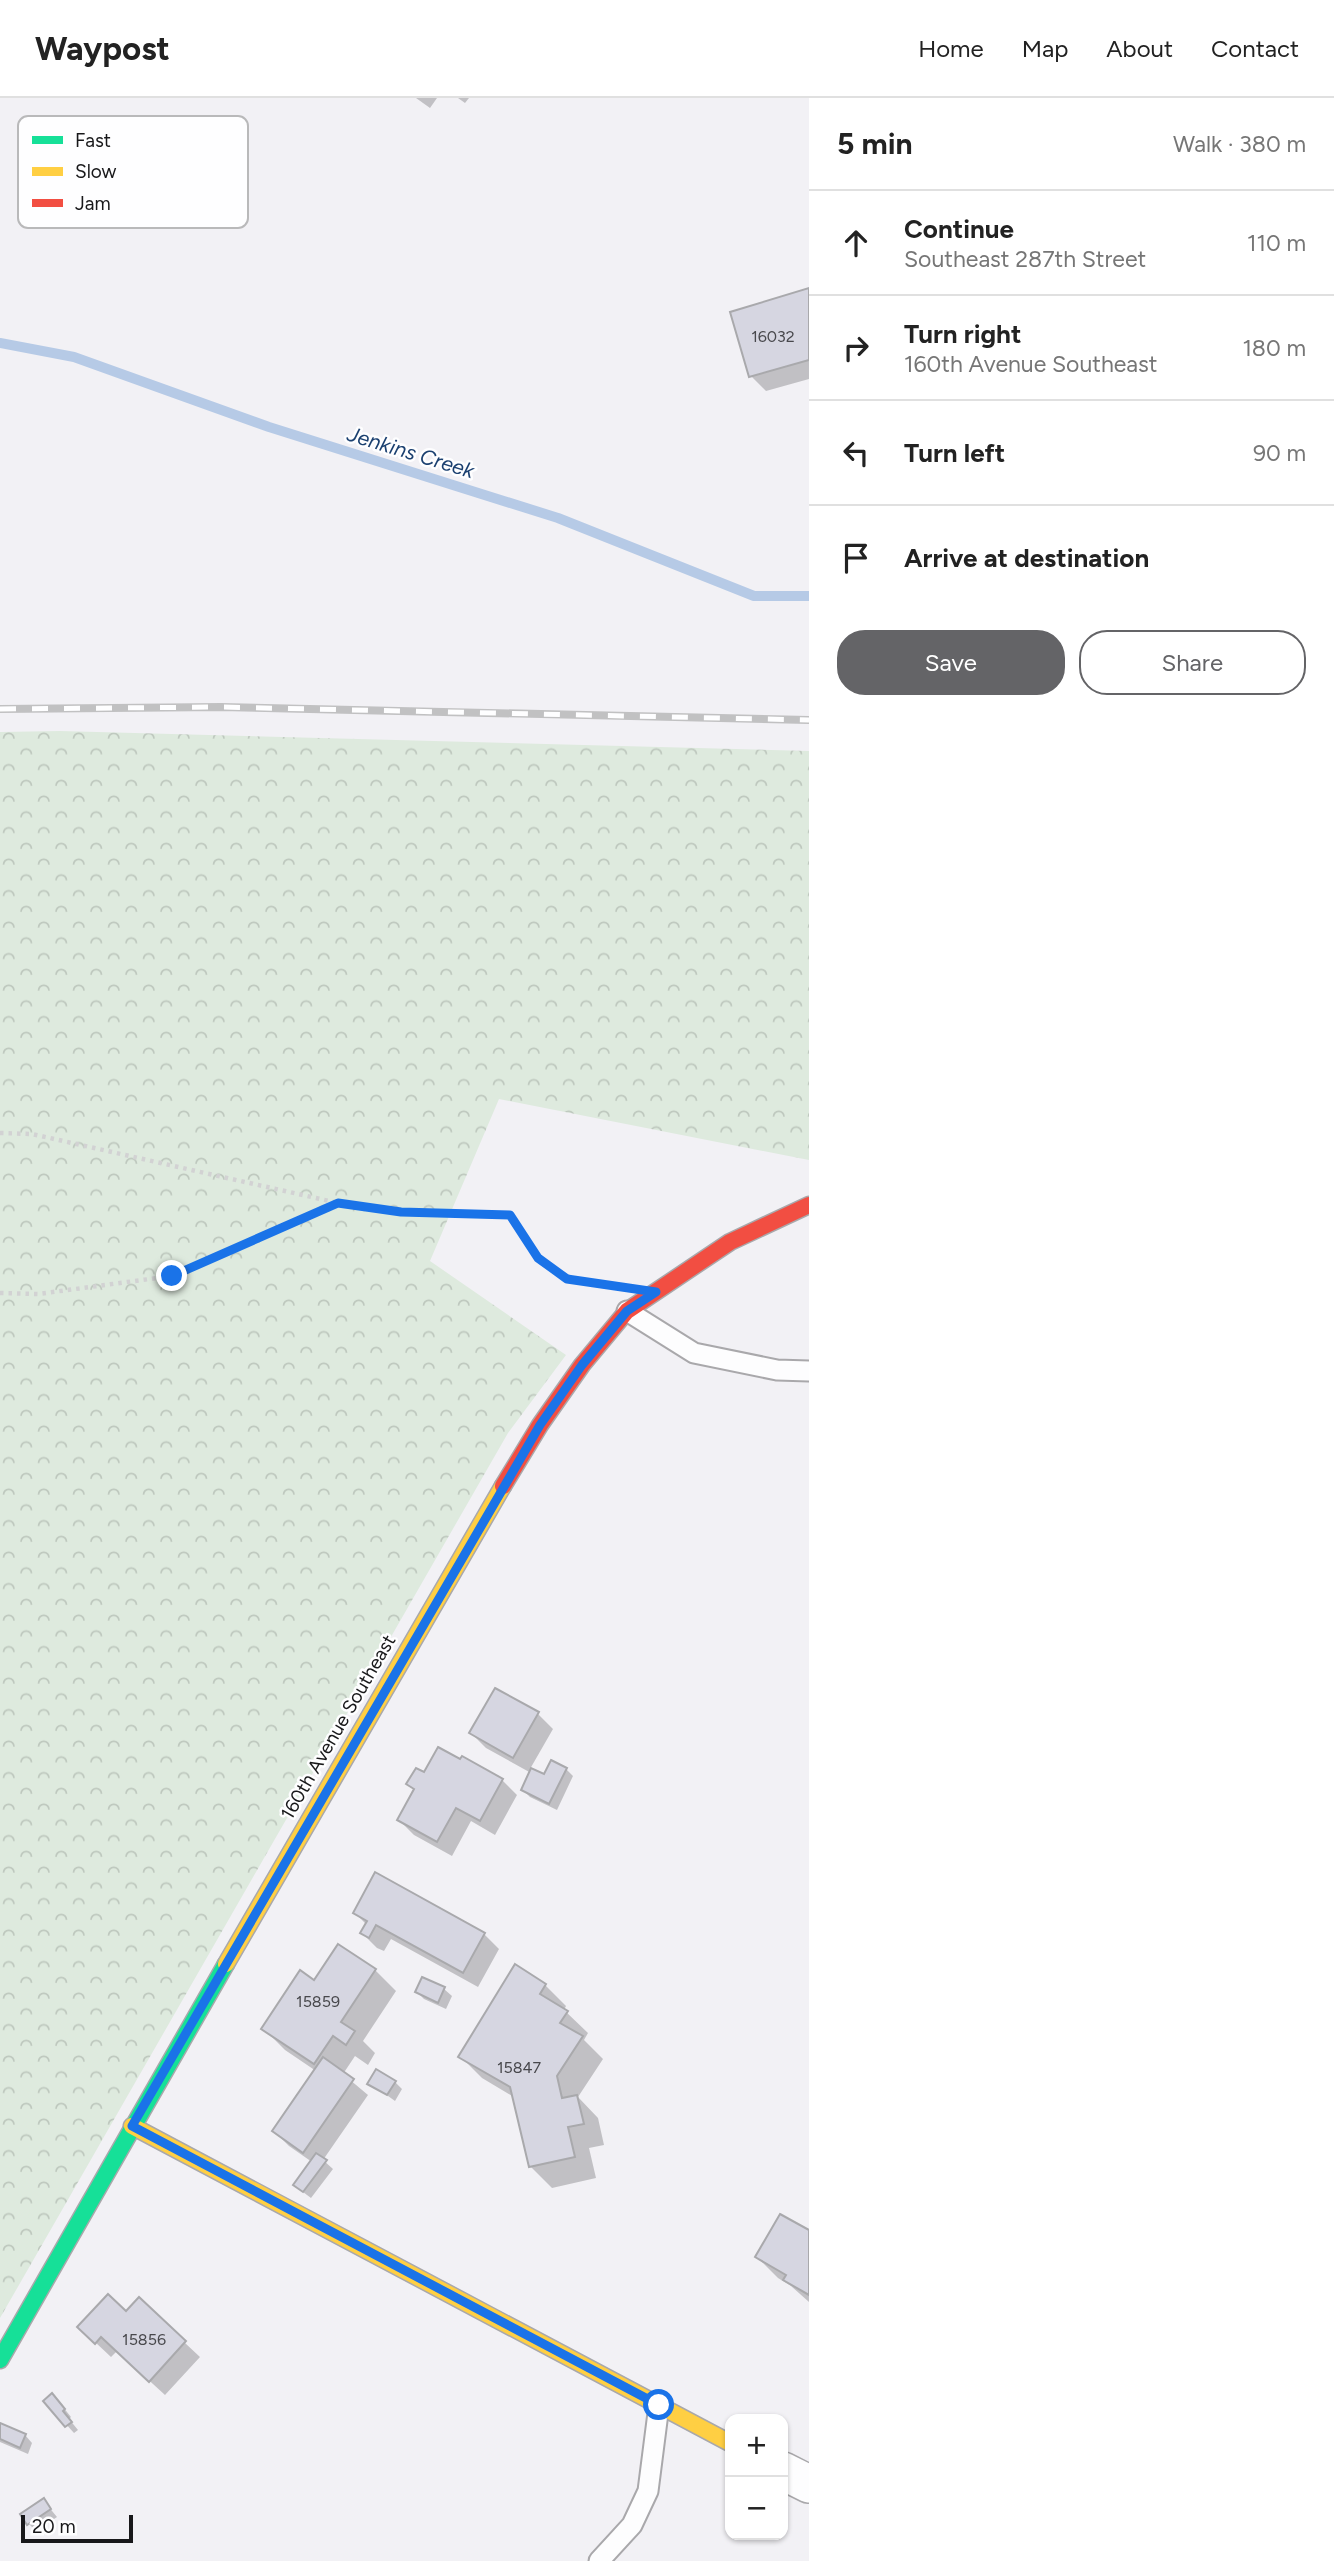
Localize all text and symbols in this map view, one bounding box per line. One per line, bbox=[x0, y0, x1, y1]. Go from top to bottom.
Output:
text: Waypost bbox=[35, 29, 170, 68]
text: Home bbox=[918, 34, 984, 63]
text: Map bbox=[1022, 34, 1068, 63]
text: About bbox=[1106, 34, 1173, 63]
text: Contact bbox=[1211, 34, 1299, 63]
legend bbox=[18, 116, 248, 228]
text: 5 min bbox=[837, 125, 913, 162]
text: Fast bbox=[75, 129, 111, 152]
text: Walk · 380 m bbox=[1173, 130, 1306, 158]
text: Slow bbox=[75, 160, 117, 183]
text: Jam bbox=[75, 192, 111, 215]
text: Continue bbox=[904, 213, 1014, 245]
icon: ahead bbox=[837, 224, 875, 262]
text: 110 m bbox=[1247, 229, 1306, 257]
text: Southeast 287th Street bbox=[904, 245, 1146, 273]
text: Turn right bbox=[904, 318, 1021, 350]
house number: 16032 bbox=[751, 327, 795, 346]
icon: right bbox=[837, 329, 875, 367]
text: 180 m bbox=[1242, 334, 1306, 362]
text: 160th Avenue Southeast bbox=[904, 350, 1157, 378]
water label: Jenkins Creek bbox=[344, 421, 478, 483]
icon: left bbox=[837, 434, 875, 472]
text: Turn left bbox=[904, 437, 1005, 469]
text: 90 m bbox=[1253, 439, 1306, 467]
icon: arrive bbox=[837, 539, 875, 577]
text: Arrive at destination bbox=[904, 542, 1149, 574]
button: Save bbox=[837, 630, 1065, 695]
button: Share bbox=[1079, 630, 1306, 695]
route end bbox=[156, 1260, 187, 1291]
street label: 160th Avenue Southeast bbox=[276, 1631, 400, 1823]
house number: 15859 bbox=[296, 1992, 340, 2011]
house number: 15847 bbox=[497, 2058, 541, 2077]
house number: 15856 bbox=[122, 2330, 166, 2349]
route start bbox=[643, 2389, 674, 2420]
map controls bbox=[725, 2414, 788, 2540]
button: + bbox=[725, 2414, 788, 2477]
button: − bbox=[725, 2477, 788, 2540]
scale bar bbox=[21, 2512, 133, 2544]
text: 20 m bbox=[32, 2515, 76, 2538]

